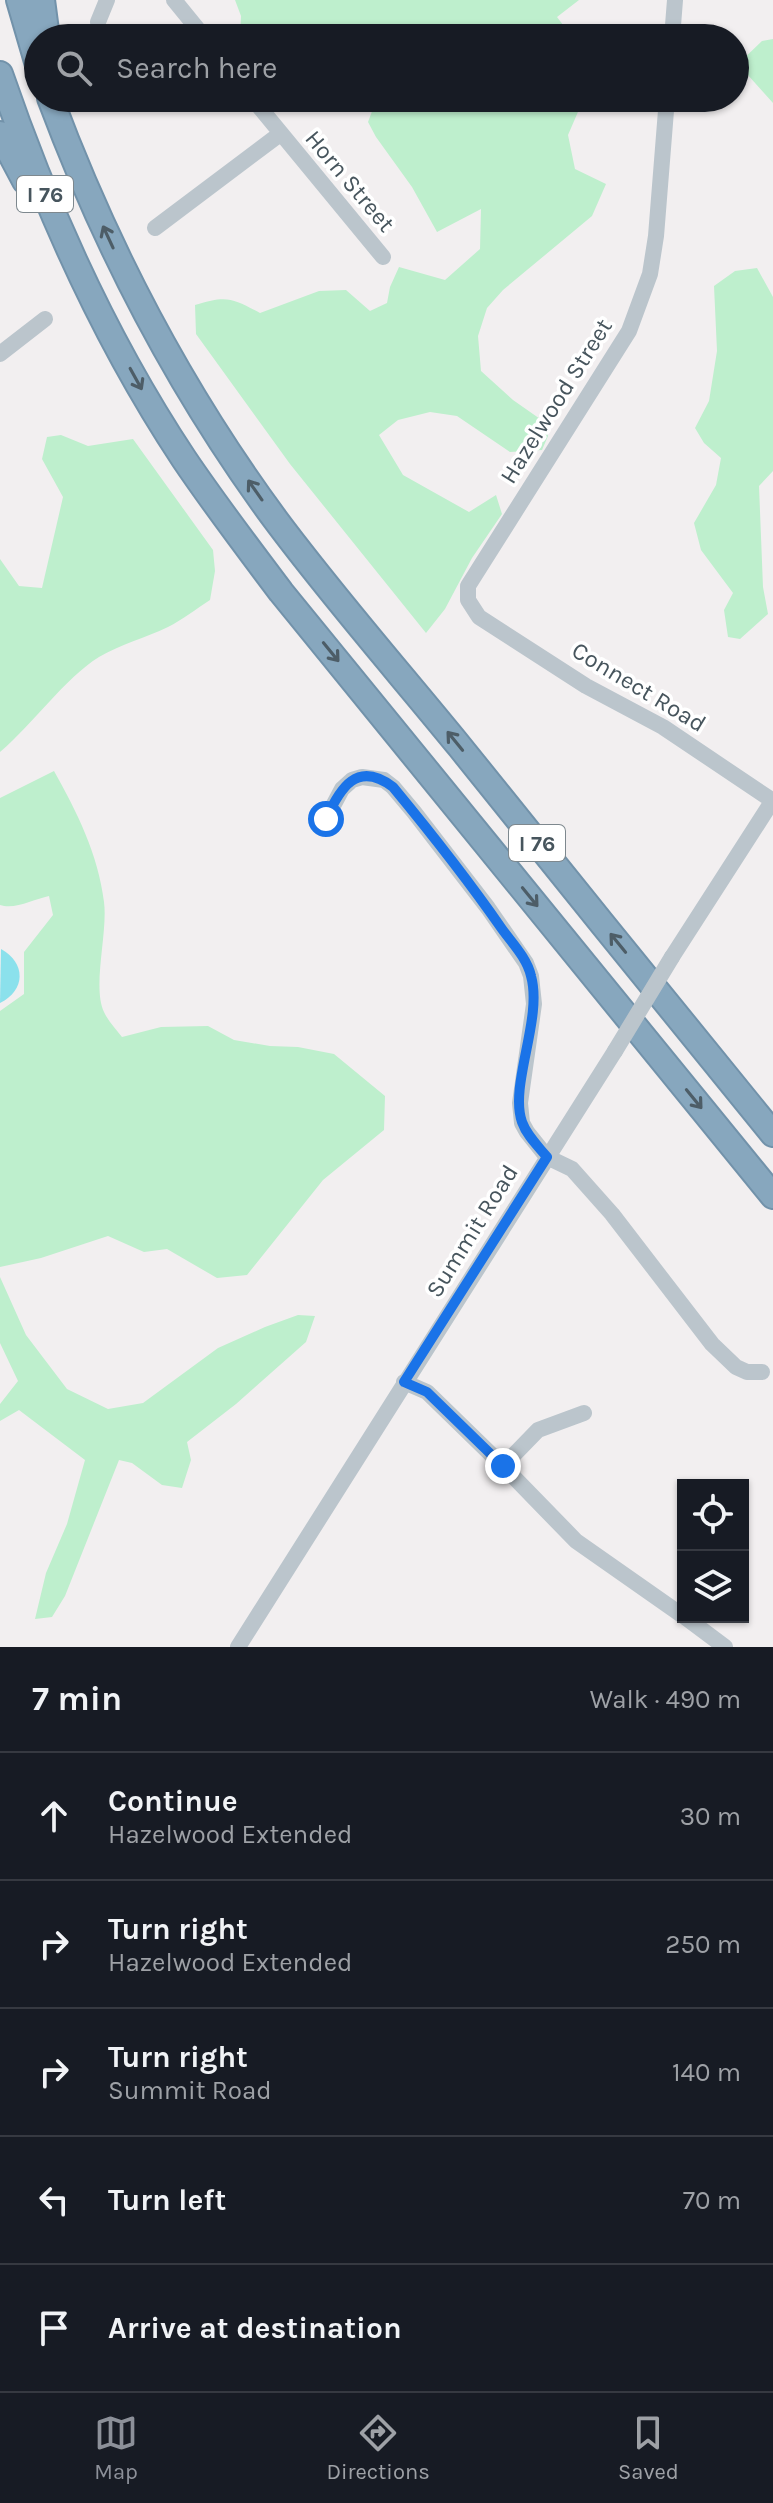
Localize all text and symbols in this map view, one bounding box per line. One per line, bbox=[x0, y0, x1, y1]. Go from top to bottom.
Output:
search box bbox=[24, 24, 749, 112]
icon: search bbox=[52, 46, 96, 90]
text: Search here bbox=[116, 50, 277, 86]
street label: Horn Street bbox=[299, 125, 401, 237]
road number: I 76 bbox=[17, 176, 73, 212]
one-way arrow bbox=[100, 226, 115, 250]
street label: Hazelwood Street bbox=[494, 313, 618, 489]
one-way arrow bbox=[129, 367, 144, 391]
one-way arrow bbox=[246, 479, 263, 501]
street label: Connect Road bbox=[567, 636, 711, 738]
one-way arrow bbox=[322, 641, 340, 662]
one-way arrow bbox=[446, 731, 463, 752]
route start bbox=[308, 801, 344, 837]
road number: I 76 bbox=[509, 825, 565, 861]
one-way arrow bbox=[521, 886, 539, 907]
one-way arrow bbox=[609, 933, 627, 954]
one-way arrow bbox=[685, 1088, 703, 1109]
street label: Summit Road bbox=[420, 1160, 524, 1302]
route end bbox=[485, 1448, 521, 1484]
map controls bbox=[677, 1479, 749, 1623]
button: locate bbox=[677, 1479, 749, 1551]
button: layers bbox=[677, 1551, 749, 1623]
text: 7 min bbox=[32, 1679, 122, 1719]
text: Walk · 490 m bbox=[590, 1684, 741, 1715]
text: Continue bbox=[108, 1783, 238, 1819]
icon: ahead bbox=[32, 1794, 76, 1838]
text: 30 m bbox=[680, 1801, 741, 1832]
text: Hazelwood Extended bbox=[108, 1819, 352, 1850]
text: Turn right bbox=[108, 1911, 248, 1947]
icon: right bbox=[32, 1922, 76, 1966]
text: 250 m bbox=[665, 1929, 741, 1960]
text: Hazelwood Extended bbox=[108, 1947, 352, 1978]
text: Turn right bbox=[108, 2039, 248, 2075]
icon: right bbox=[32, 2050, 76, 2094]
text: 140 m bbox=[672, 2057, 741, 2088]
text: Summit Road bbox=[108, 2075, 272, 2106]
icon: left bbox=[32, 2178, 76, 2222]
text: Turn left bbox=[108, 2182, 226, 2218]
text: 70 m bbox=[683, 2185, 741, 2216]
icon: arrive bbox=[32, 2306, 76, 2350]
text: Arrive at destination bbox=[108, 2310, 402, 2346]
tab: Map bbox=[94, 2411, 138, 2485]
tab: Directions bbox=[326, 2411, 430, 2485]
tab: Saved bbox=[618, 2411, 679, 2485]

